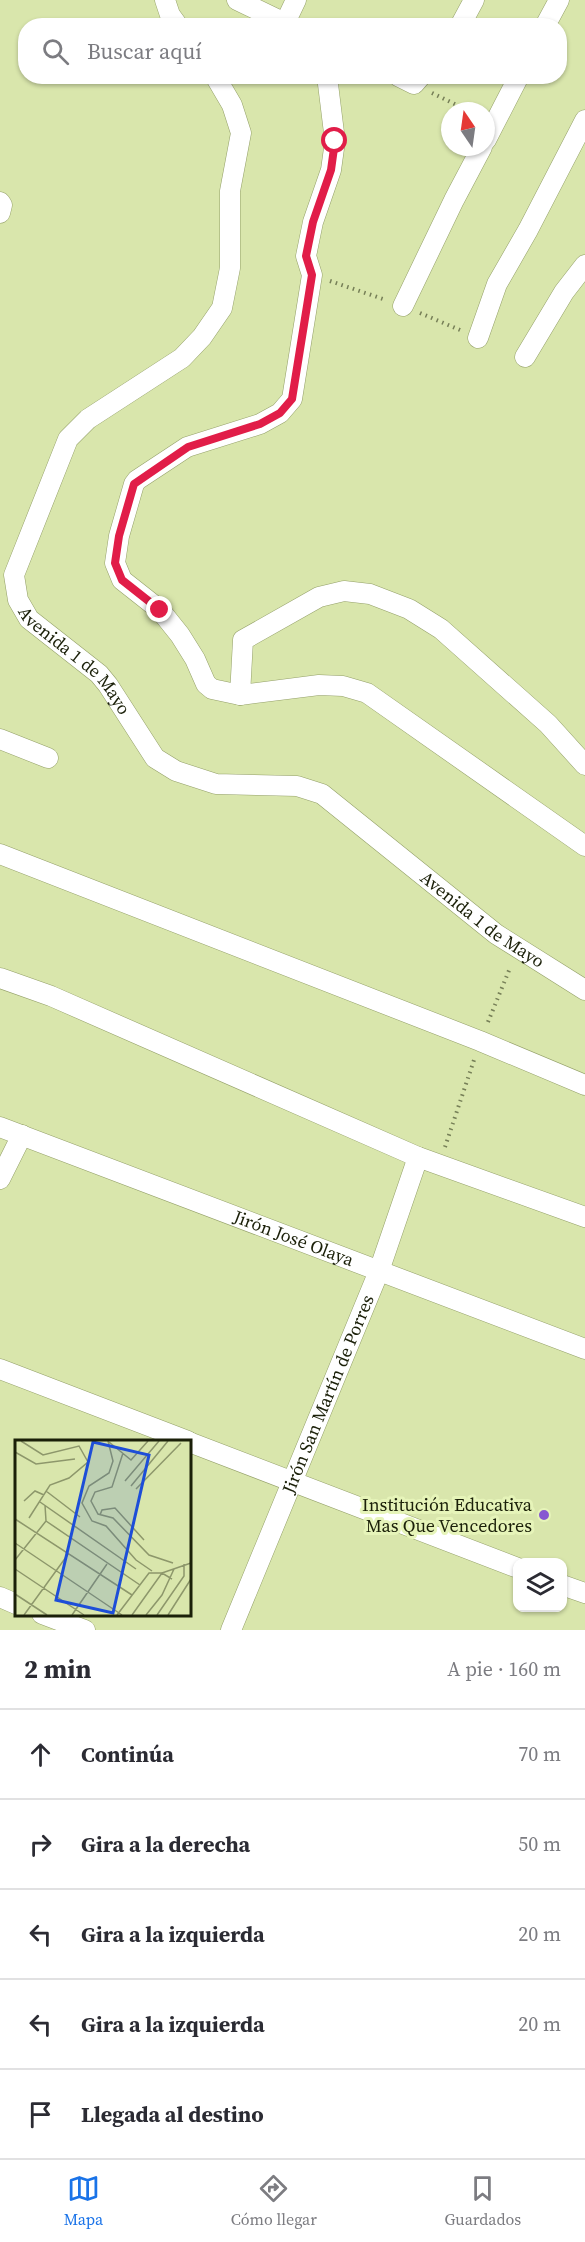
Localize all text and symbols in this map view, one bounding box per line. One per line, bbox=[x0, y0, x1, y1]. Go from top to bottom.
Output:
search box bbox=[18, 18, 567, 84]
icon: search bbox=[39, 35, 72, 68]
text: Buscar aquí bbox=[87, 36, 202, 66]
north arrow bbox=[441, 102, 495, 156]
route start bbox=[321, 127, 347, 153]
route end bbox=[146, 596, 172, 622]
street label: Avenida 1 de Mayo bbox=[12, 602, 137, 720]
street label: Avenida 1 de Mayo bbox=[415, 865, 550, 974]
street label: Jirón José Olaya bbox=[229, 1203, 358, 1272]
street label: Jirón San Martín de Porres bbox=[275, 1291, 380, 1498]
inset map bbox=[15, 1440, 190, 1615]
place label: Institución Educativa Mas Que Vencedores bbox=[362, 1492, 533, 1538]
marker: Institución Educativa Mas Que Vencedores bbox=[537, 1508, 551, 1522]
map controls bbox=[513, 1558, 567, 1612]
button: layers bbox=[513, 1558, 567, 1612]
text: 2 min bbox=[24, 1651, 91, 1687]
text: A pie · 160 m bbox=[447, 1655, 561, 1683]
icon: ahead bbox=[24, 1738, 57, 1771]
text: Continúa bbox=[81, 1739, 174, 1769]
text: 70 m bbox=[518, 1740, 561, 1768]
icon: right bbox=[24, 1828, 57, 1861]
text: Gira a la derecha bbox=[81, 1829, 250, 1859]
text: 50 m bbox=[518, 1830, 561, 1858]
icon: left bbox=[24, 1918, 57, 1951]
text: Gira a la izquierda bbox=[81, 1919, 265, 1949]
text: 20 m bbox=[518, 1920, 561, 1948]
icon: left bbox=[24, 2008, 57, 2041]
text: Gira a la izquierda bbox=[81, 2009, 265, 2039]
text: 20 m bbox=[518, 2010, 561, 2038]
icon: arrive bbox=[24, 2098, 57, 2131]
text: Llegada al destino bbox=[81, 2099, 264, 2129]
tab: Mapa bbox=[64, 2172, 103, 2230]
tab: Cómo llegar bbox=[231, 2172, 317, 2230]
tab: Guardados bbox=[444, 2172, 521, 2230]

